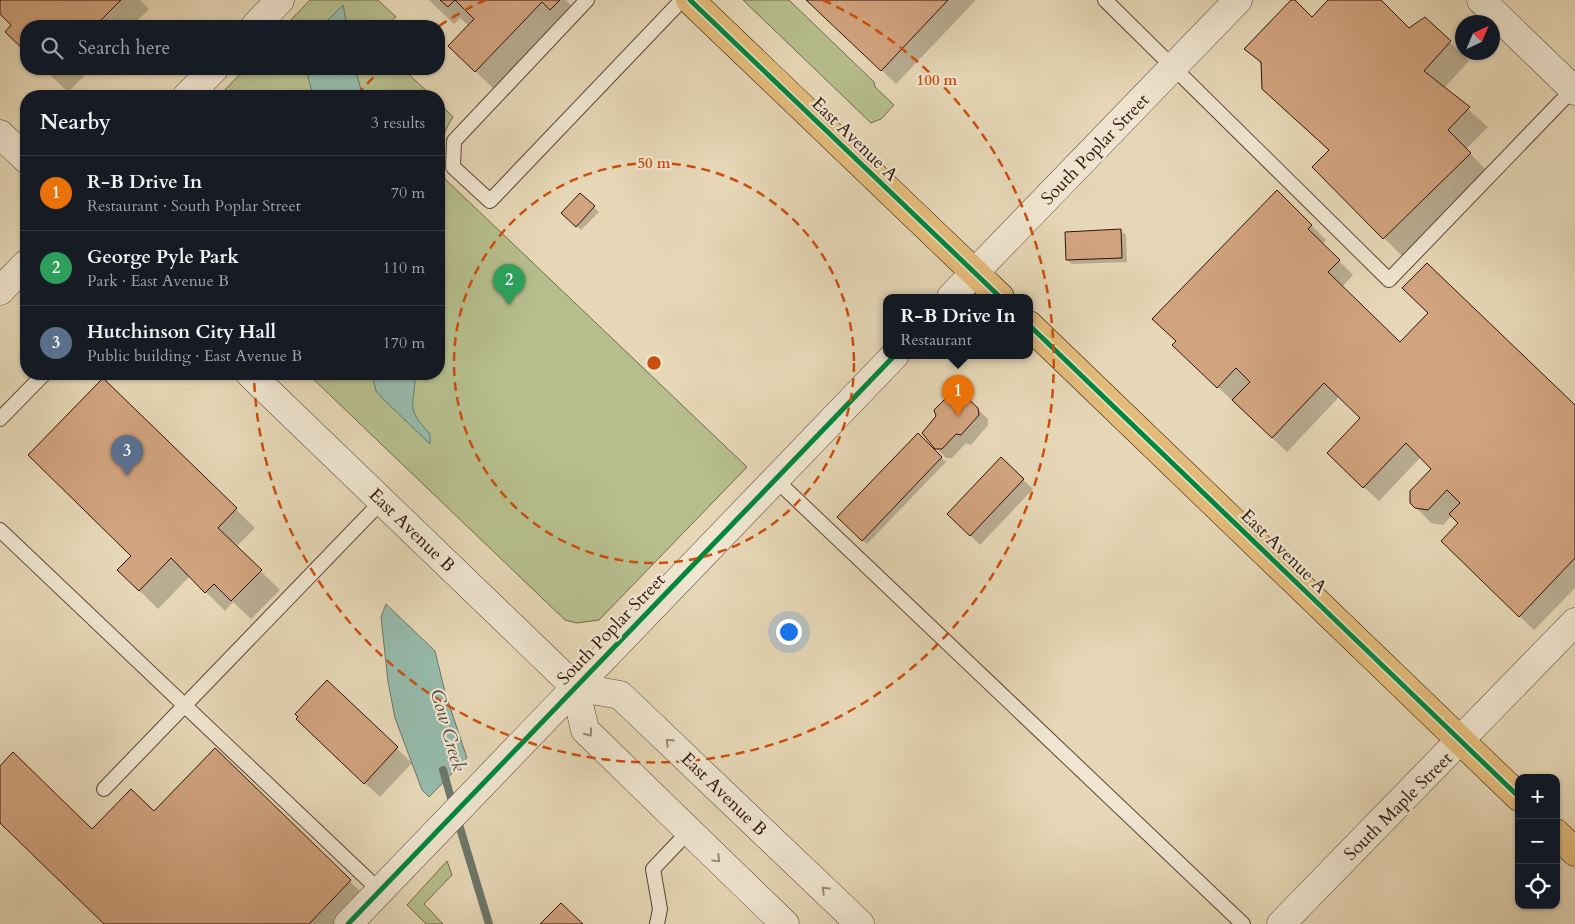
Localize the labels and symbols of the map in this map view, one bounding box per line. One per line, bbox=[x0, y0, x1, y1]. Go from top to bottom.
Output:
north arrow bbox=[1455, 15, 1500, 60]
text: 100 m bbox=[917, 70, 958, 90]
street label: South Poplar Street bbox=[1036, 88, 1155, 211]
street label: East Avenue A bbox=[806, 92, 904, 187]
text: 50 m bbox=[637, 153, 671, 173]
pin: 2 bbox=[493, 264, 525, 305]
centre of rings bbox=[645, 354, 663, 372]
pin: 1 bbox=[942, 375, 974, 416]
pin: 3 bbox=[111, 435, 143, 476]
street label: East Avenue B bbox=[363, 483, 460, 578]
street label: East Avenue A bbox=[1235, 504, 1333, 599]
street label: South Poplar Street bbox=[552, 568, 671, 691]
your location bbox=[776, 619, 802, 645]
water label: Cow Creek bbox=[424, 686, 472, 775]
one-way arrow bbox=[584, 727, 593, 736]
one-way arrow bbox=[666, 739, 675, 748]
street label: South Maple Street bbox=[1339, 746, 1458, 866]
street label: East Avenue B bbox=[675, 747, 772, 842]
one-way arrow bbox=[712, 853, 721, 862]
one-way arrow bbox=[822, 887, 831, 896]

